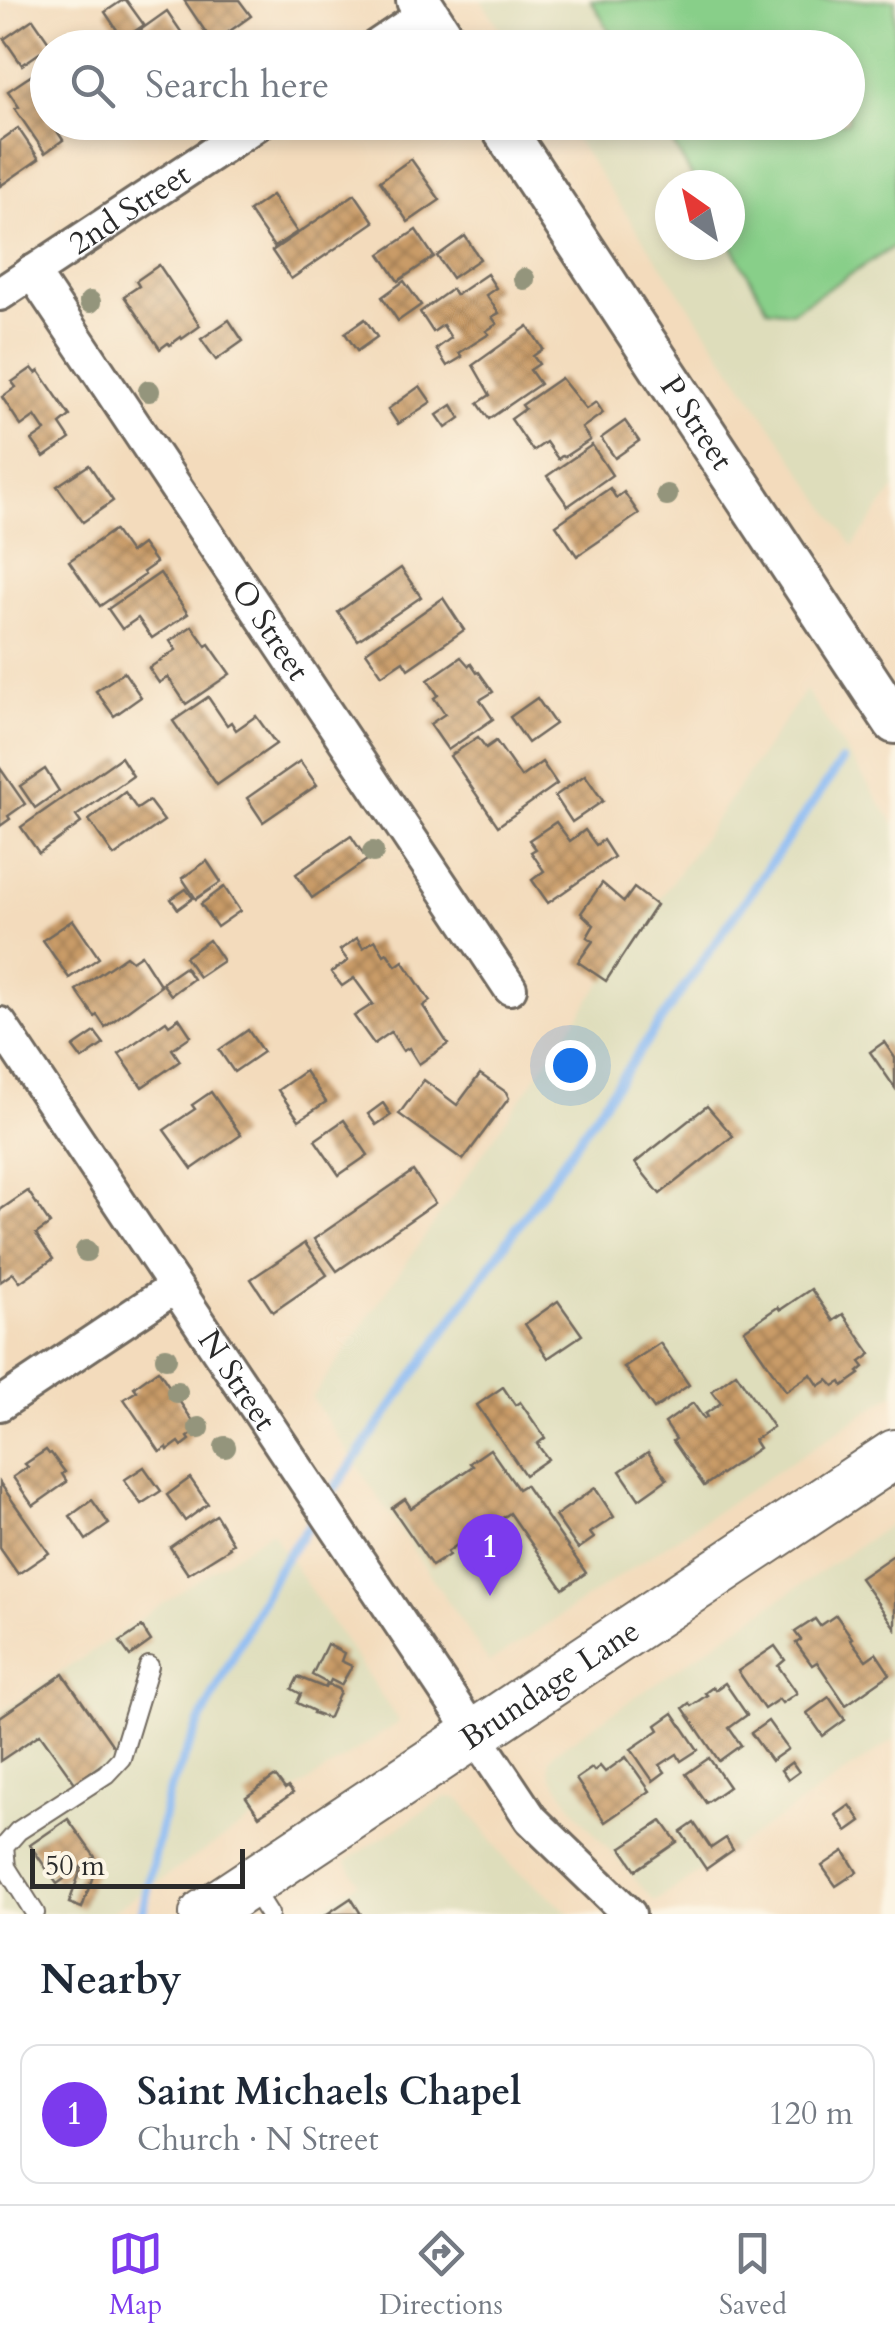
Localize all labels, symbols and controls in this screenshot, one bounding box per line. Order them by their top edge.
search box [30,30,865,140]
icon: search [65,58,120,113]
text: Search here [145,59,329,111]
street label: 2nd Street [60,153,199,266]
north arrow [655,170,745,260]
street label: P Street [649,367,744,479]
street label: O Street [220,571,320,689]
your location [545,1040,596,1091]
street label: N Street [187,1321,287,1440]
pin: 1 [458,1514,522,1596]
street label: Brundage Lane [452,1609,648,1761]
scale bar [30,1844,245,1888]
text: 50 m [45,1847,105,1885]
text: Nearby [40,1951,182,2008]
text: Saint Michaels Chapel [137,2066,521,2118]
text: 1 [66,2092,83,2136]
text: 120 m [768,2092,853,2136]
text: Church · N Street [137,2118,379,2162]
tab: Map [108,2226,163,2324]
tab: Directions [379,2226,503,2324]
tab: Saved [719,2226,787,2324]

